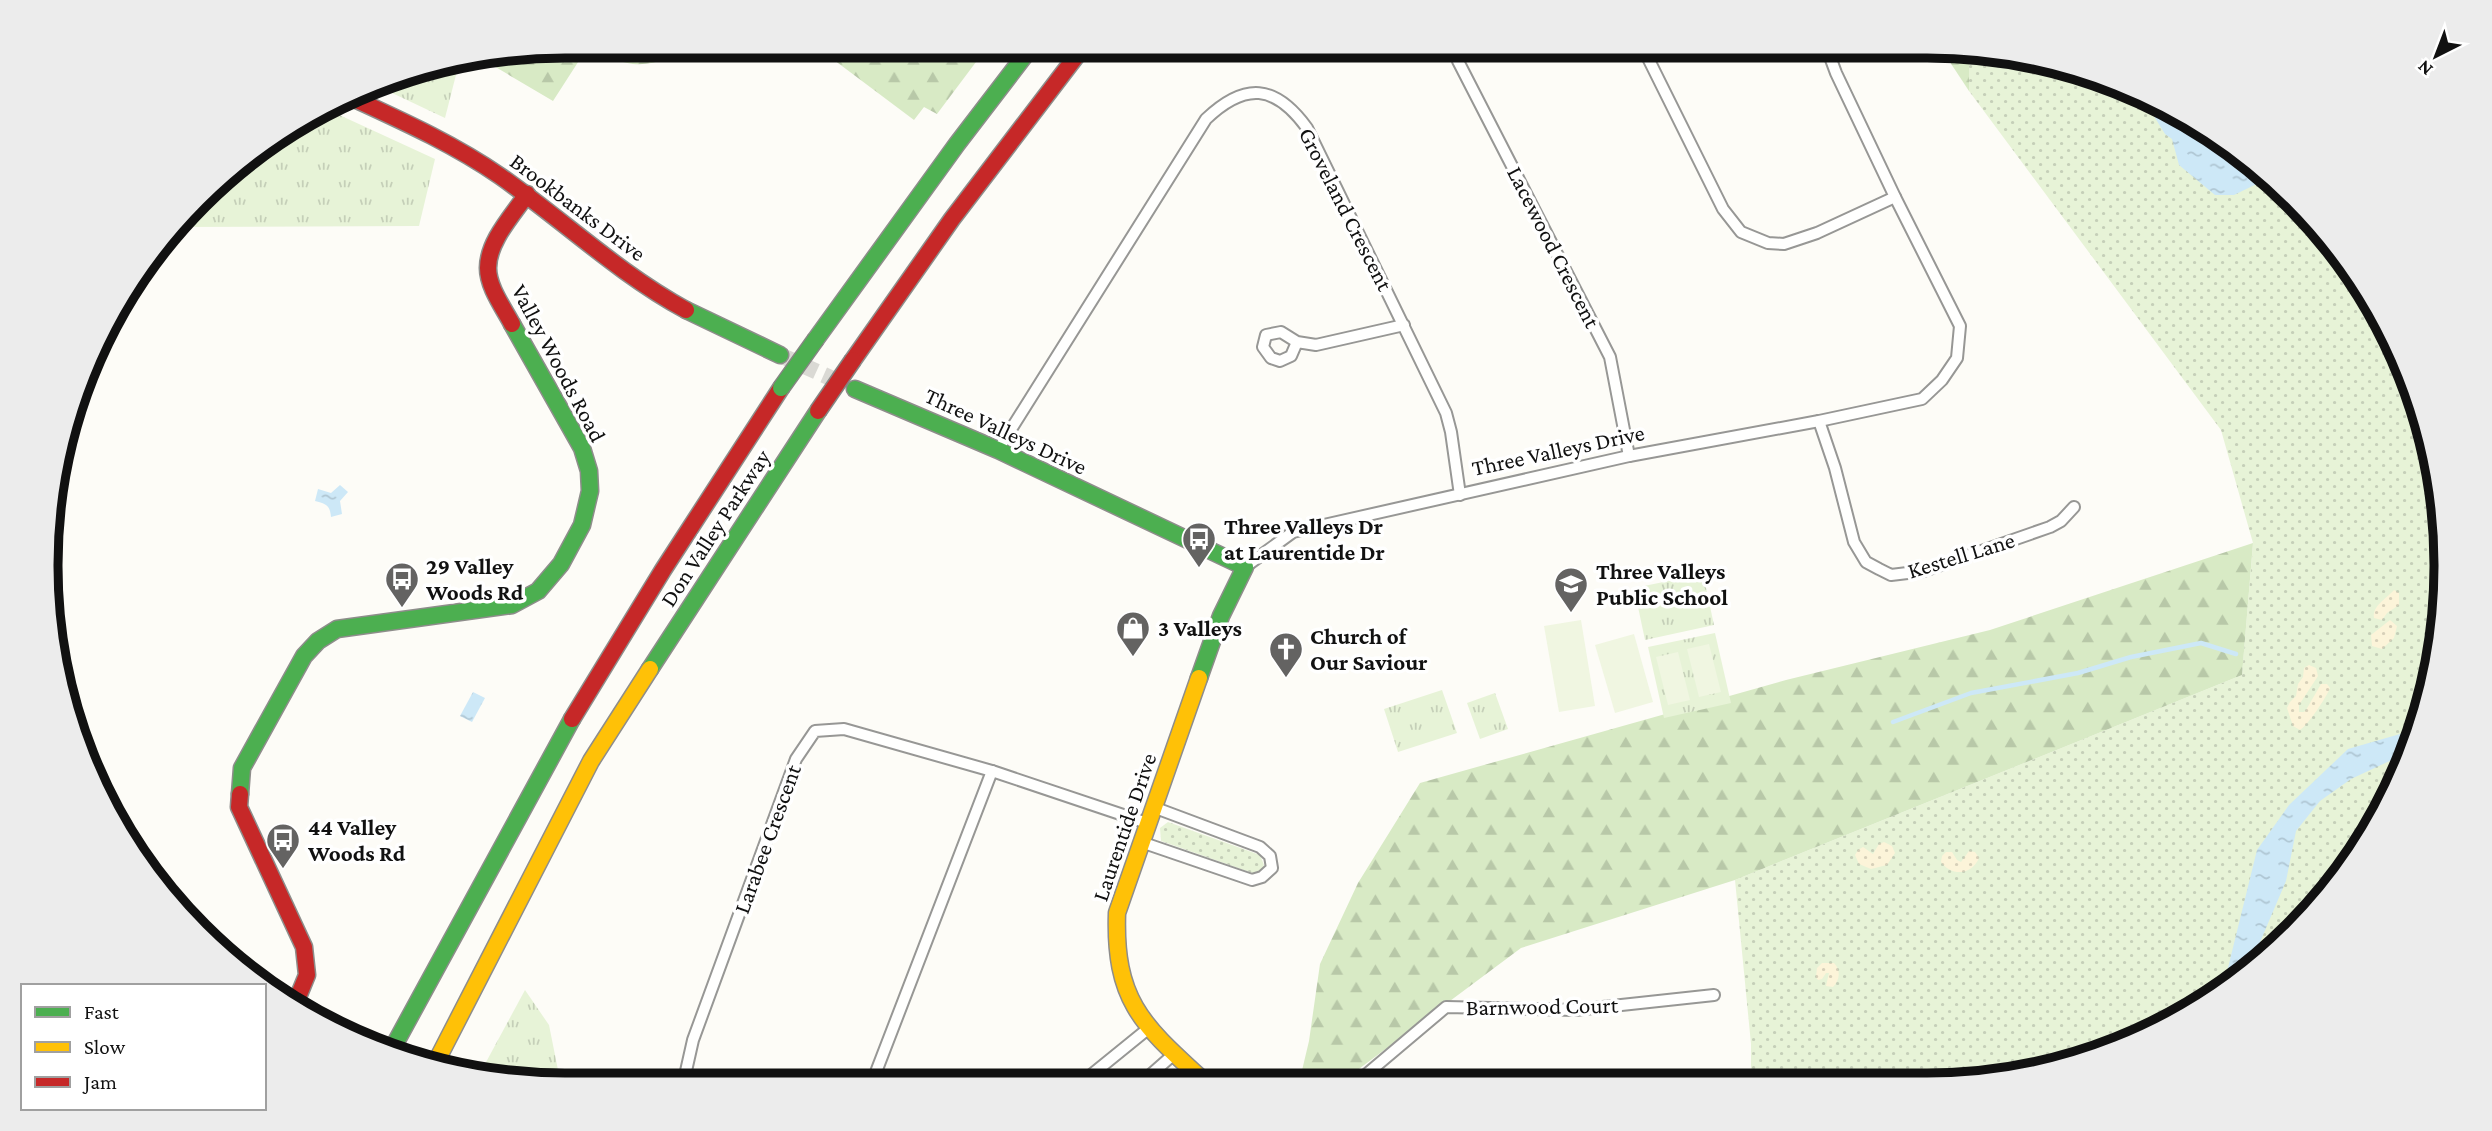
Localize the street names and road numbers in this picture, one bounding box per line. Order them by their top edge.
street label: Groveland Crescent [1294,123,1398,295]
street label: Brookbanks Drive [505,148,651,266]
street label: Lacewood Crescent [1502,162,1606,332]
street label: Valley Woods Road [506,280,612,446]
street label: Three Valleys Drive [921,382,1091,480]
street label: Three Valleys Drive [1469,419,1647,481]
street label: Don Valley Parkway [655,444,776,611]
street label: Kestell Lane [1904,526,2018,584]
street label: Laurentide Drive [1087,750,1161,904]
street label: Larabee Crescent [728,761,806,917]
street label: Barnwood Court [1466,992,1619,1020]

